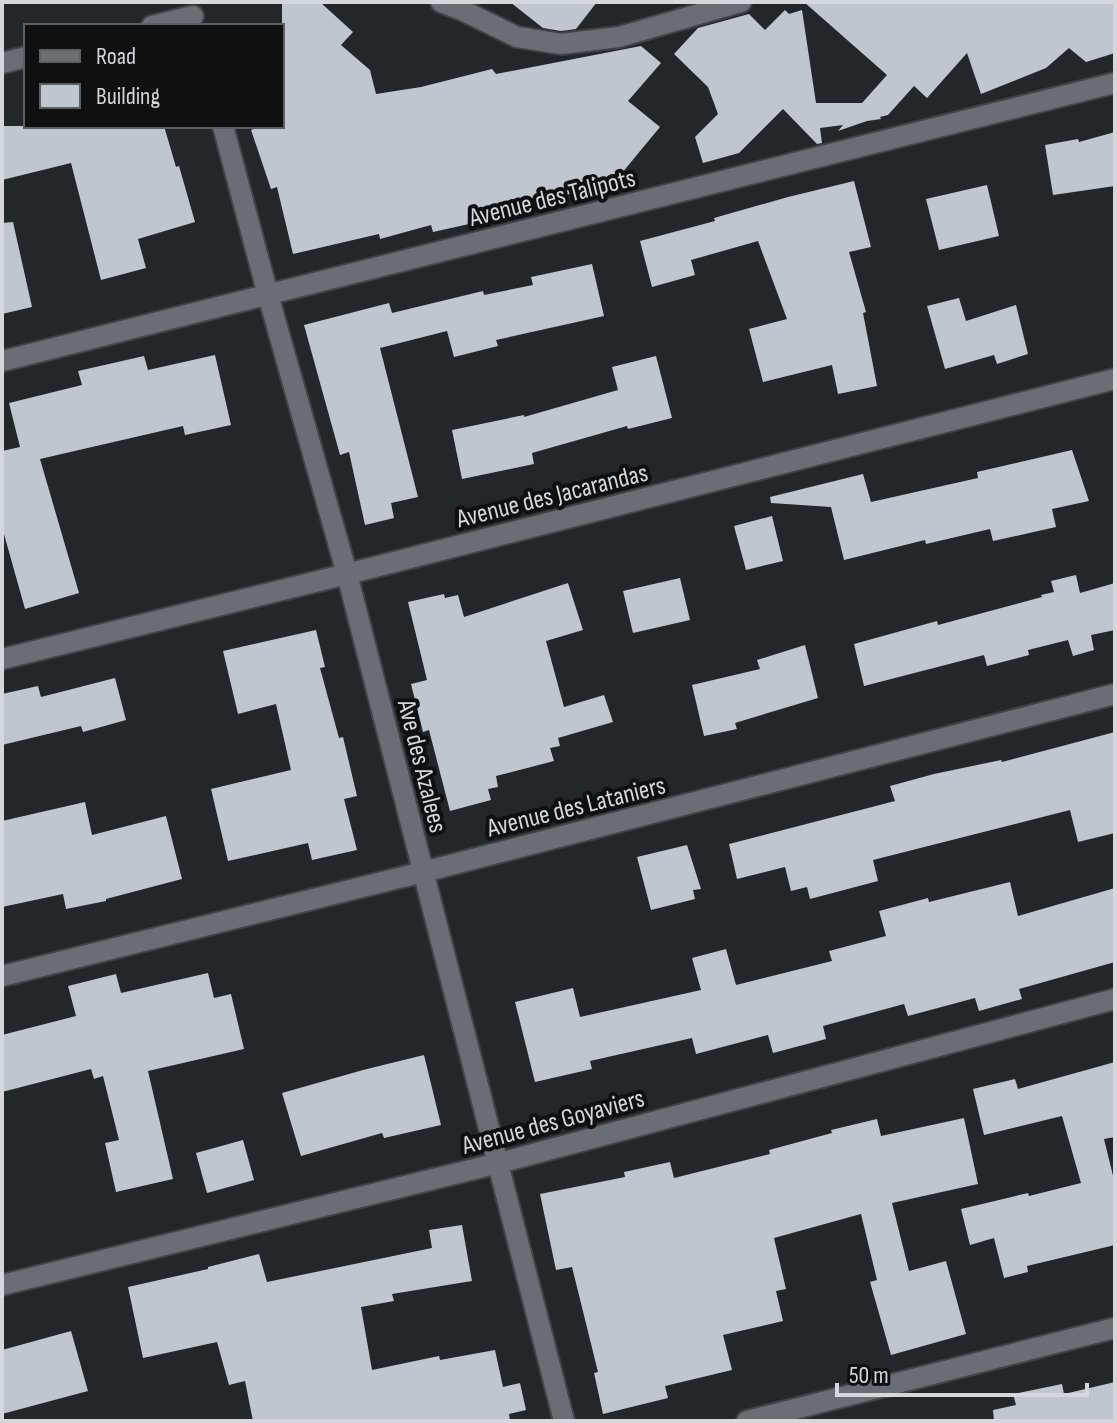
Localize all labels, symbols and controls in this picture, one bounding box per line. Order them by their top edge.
legend [24,24,284,128]
text: Road [96,42,136,71]
text: Building [96,82,160,111]
street label: Avenue des Talipots [465,163,639,234]
street label: Avenue des Jacarandas [452,458,651,535]
street label: Ave des Azalees [390,696,453,836]
street label: Avenue des Lataniers [483,770,669,845]
street label: Avenue des Goyaviers [458,1083,648,1162]
scale bar [837,1347,1087,1397]
text: 50 m [849,1361,889,1390]

